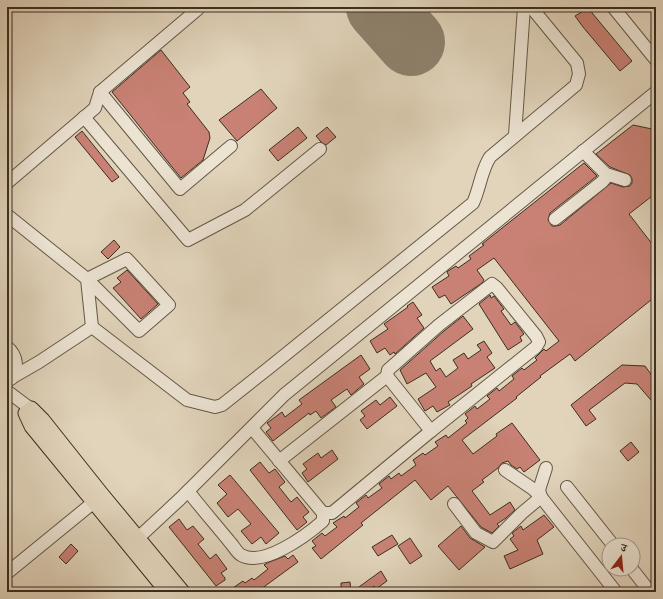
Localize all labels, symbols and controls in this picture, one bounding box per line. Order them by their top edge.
north arrow [601,537,641,577]
text: उ [618,540,630,555]

